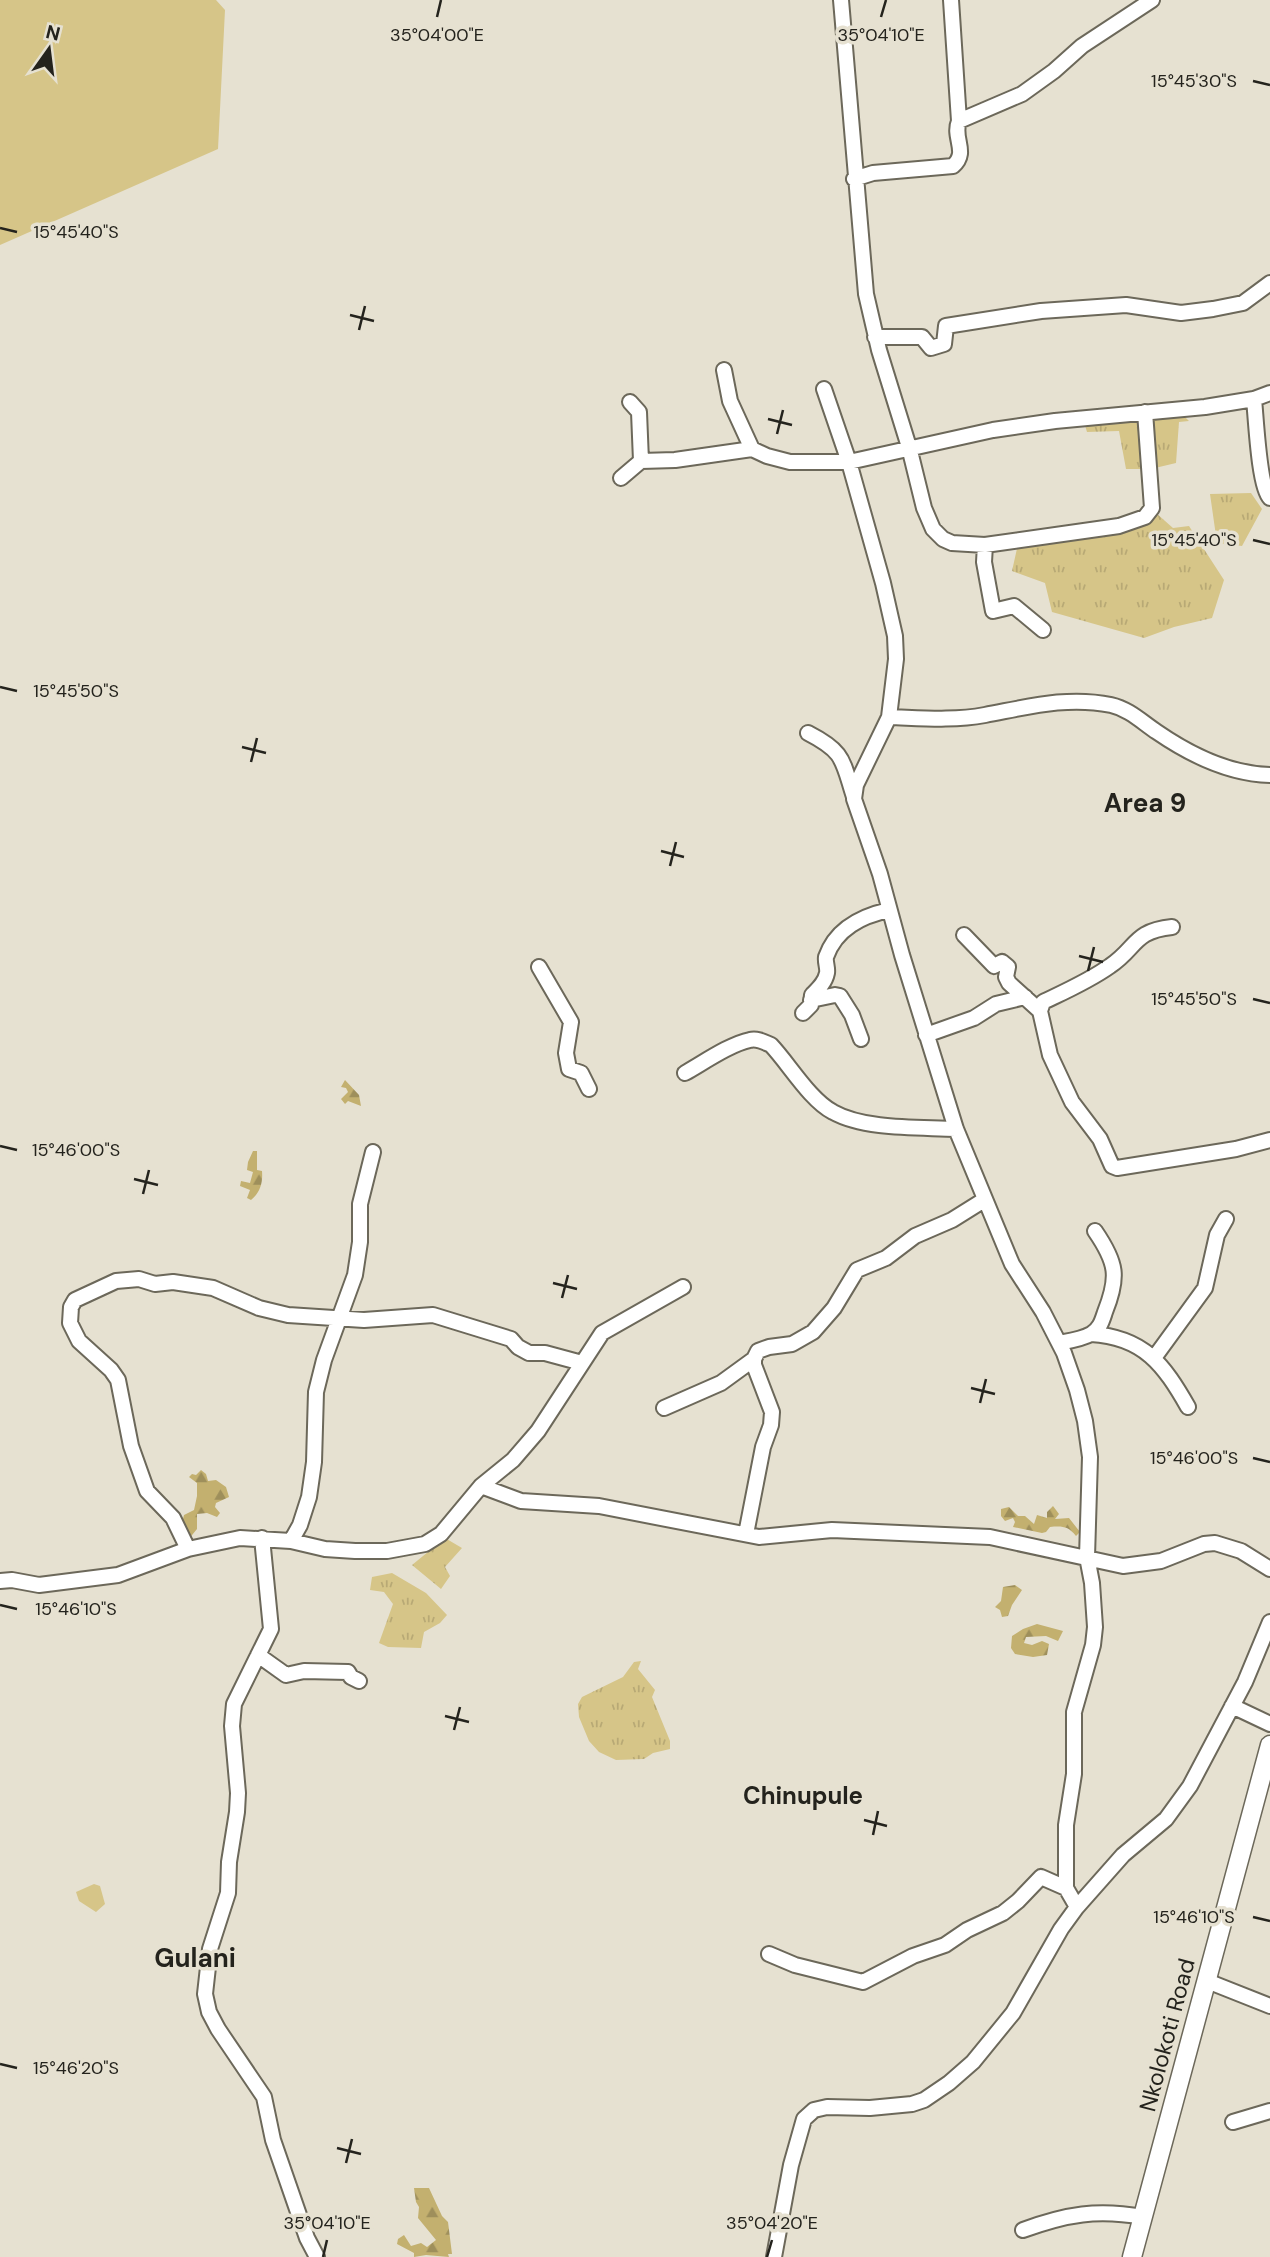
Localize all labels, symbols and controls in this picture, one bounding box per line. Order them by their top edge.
north arrow [14,14,84,84]
text: N [43,19,63,47]
text: 35°04'00"E [390,23,484,47]
text: 35°04'10"E [837,23,925,47]
text: 15°45'30"S [1151,69,1237,93]
text: 15°45'40"S [33,220,119,244]
text: 15°45'40"S [1151,528,1237,552]
text: 15°45'50"S [33,679,119,703]
district label: Area 9 [1104,786,1186,820]
text: 15°45'50"S [1151,987,1237,1011]
text: 15°46'00"S [32,1138,120,1162]
text: 15°46'00"S [1150,1446,1238,1470]
text: 15°46'10"S [35,1597,117,1621]
district label: Chinupule [743,1780,863,1811]
text: 15°46'10"S [1153,1905,1235,1929]
district label: Gulani [154,1941,236,1975]
street label: Nkolokoti Road [1132,1955,1202,2115]
text: 15°46'20"S [33,2056,119,2080]
text: 35°04'10"E [283,2211,371,2235]
text: 35°04'20"E [726,2211,818,2235]

